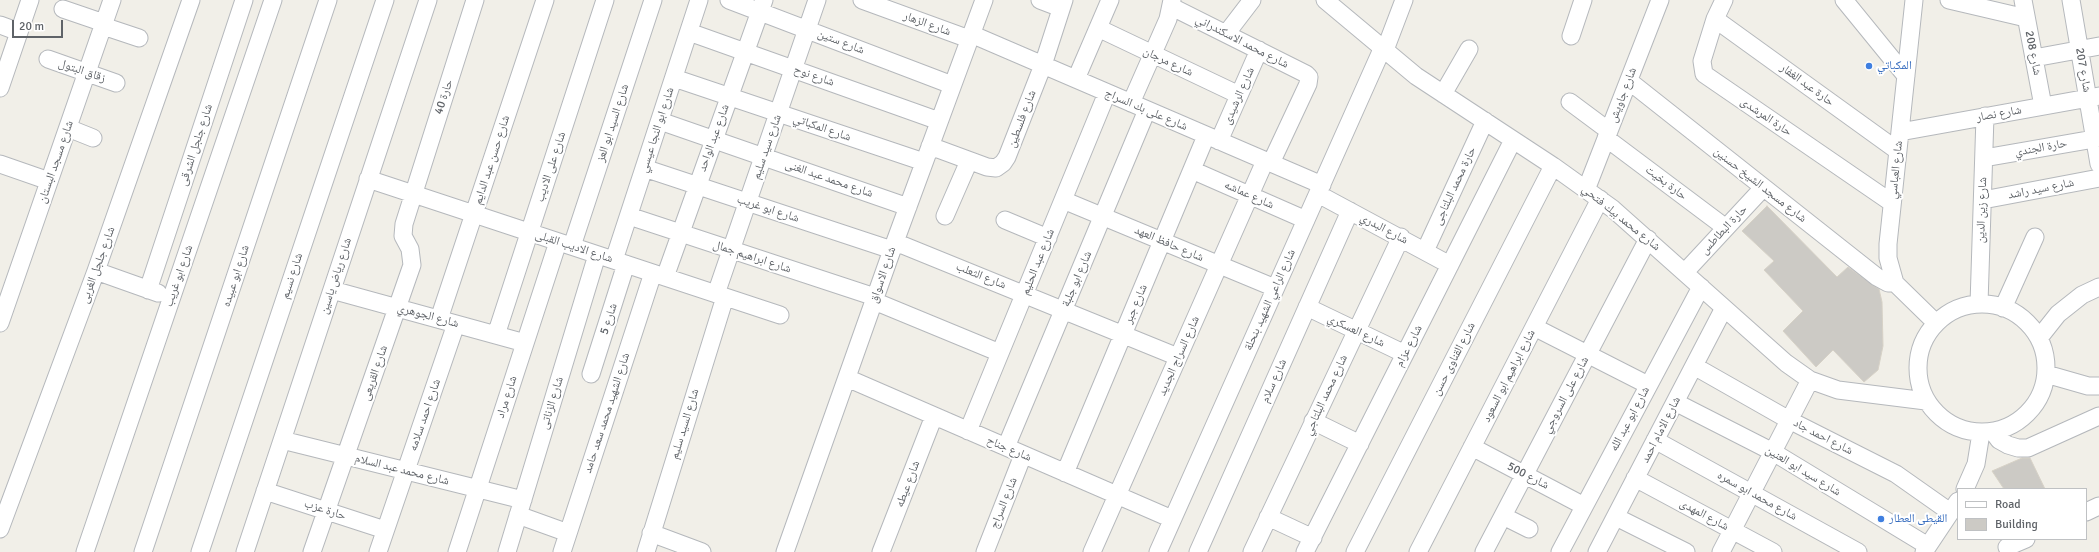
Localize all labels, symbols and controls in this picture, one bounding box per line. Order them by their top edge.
street label: شارع الزهار [901,9,953,39]
scale bar [14,12,65,38]
street label: شارع محمد الاسكندراني [1193,12,1291,72]
text: 20 m [19,19,44,34]
street label: شارع ستين [816,26,866,58]
street label: شارع 208 [2022,30,2044,76]
street label: شارع مرجان [1141,44,1195,80]
street label: شارع 207 [2072,47,2094,93]
street label: زقاق البتول [56,56,108,86]
place label: المكباتي [1877,59,1912,73]
street label: حارة عبد الغفار [1777,61,1837,109]
marker: المكباتي [1864,61,1874,71]
street label: شارع نوح [792,62,836,90]
street label: شارع الرشيدى [1220,65,1258,127]
street label: شارع جاويش [1606,65,1640,125]
street label: حارة 40 [432,78,456,116]
street label: شارع السيد ابو العز [594,82,632,164]
street label: شارع ابو النجا عيسي [636,85,678,175]
street label: شارع على بك السراج [1102,86,1190,134]
street label: شارع فلسطين [1004,88,1040,150]
street label: حارة المرشدى [1738,95,1794,139]
street label: شارع جلجل الشرقى [176,102,216,188]
street label: شارع عبد الواحد [695,102,733,174]
street label: شارع نصار [1975,103,2023,125]
street label: شارع المكباتي [791,111,853,145]
street label: شارع سيد سليم [749,113,785,181]
street label: شارع حسن عبد الدايم [471,114,513,206]
street label: شارع مسجد البستان [35,119,77,205]
street label: شارع على الاديب [533,130,569,204]
street label: حارة الجندي [2014,136,2068,160]
street label: شارع العباسي [1886,140,1906,200]
street label: شارع مسجد الشيخ حسنين [1711,144,1809,226]
street label: حارة محمد البلتاجى [1431,145,1479,227]
street label: شارع محمد عبد الغنى [783,157,875,201]
street label: حارة بخيت [1642,163,1690,203]
street label: شارع سيد راشد [2007,176,2075,202]
street label: شارع زين الدين [1974,177,1990,243]
street label: شارع عماشه [1222,178,1276,212]
street label: شارع محمد بيك فتحي [1579,182,1663,254]
street label: شارع ابو غريب [735,192,801,226]
street label: حارة البطاطس [1697,202,1751,258]
street label: شارع البدري [1358,210,1410,248]
street label: شارع حافظ العهد [1132,223,1206,265]
street label: شارع جلجل الغربى [77,225,119,305]
street label: شارع عبد الحليم [1018,227,1058,297]
street label: شارع الاديب القبلى [533,228,615,266]
street label: شارع رياض ياسين [317,236,355,316]
street label: شارع ابراهيم جمال [711,238,793,276]
street label: شارع ابو غريب [162,243,196,309]
street label: شارع ابو عبيده [219,243,253,309]
street label: شارع الاسواق [867,245,899,305]
street label: شارع الراعي الشهيد بنحلة [1241,247,1299,353]
street label: شارع ابو جلبة [1059,249,1095,309]
street label: شارع نسيم [278,251,306,301]
street label: شارع الثعلب [954,259,1008,293]
street label: شارع جبر [1121,282,1151,326]
street label: شارع الجوهري [396,301,460,331]
street label: شارع 5 [597,302,621,336]
street label: شارع العسكري [1325,311,1387,351]
street label: شارع السراج الجديد [1155,314,1203,398]
street label: شارع القناوى حسن [1429,320,1479,398]
street label: شارع عزام [1392,323,1426,369]
street label: شارع ابراهيم ابو السعود [1479,327,1539,425]
street label: شارع القريعى [359,343,391,403]
street label: شارع الشهيد محمد سعد حامد [581,351,633,475]
street label: شارع محمد البلتاجي [1301,352,1351,438]
street label: شارع على السروجي [1540,354,1592,436]
street label: شارع سلام [1258,357,1290,405]
street label: شارع مراد [493,374,521,420]
street label: شارع الزناتى [537,375,567,431]
street label: شارع احمد سلامه [406,377,444,453]
street label: شارع ابو عبد الله [1607,384,1653,454]
street label: شارع السيد سليم [667,387,703,461]
street label: شارع الامام احمد [1638,394,1684,466]
street label: شارع احمد جاد [1791,416,1855,458]
street label: شارع جناح [984,433,1034,465]
street label: شارع سيد ابو العنين [1763,443,1843,499]
street label: شارع محمد عبد السلام [353,451,451,489]
street label: شارع عيطه [893,459,923,509]
street label: شارع 500 [1505,459,1551,493]
street label: شارع محمد ابو سمره [1714,468,1800,524]
street label: شارع السراج [987,475,1021,531]
legend [1957,488,2087,540]
street label: شارع المهدى [1677,496,1731,534]
street label: حارة عزب [302,497,348,523]
text: Road [1995,497,2021,512]
place label: القيطى العطار [1889,512,1947,526]
marker: القيطى العطار [1876,514,1886,524]
text: Building [1995,517,2038,532]

